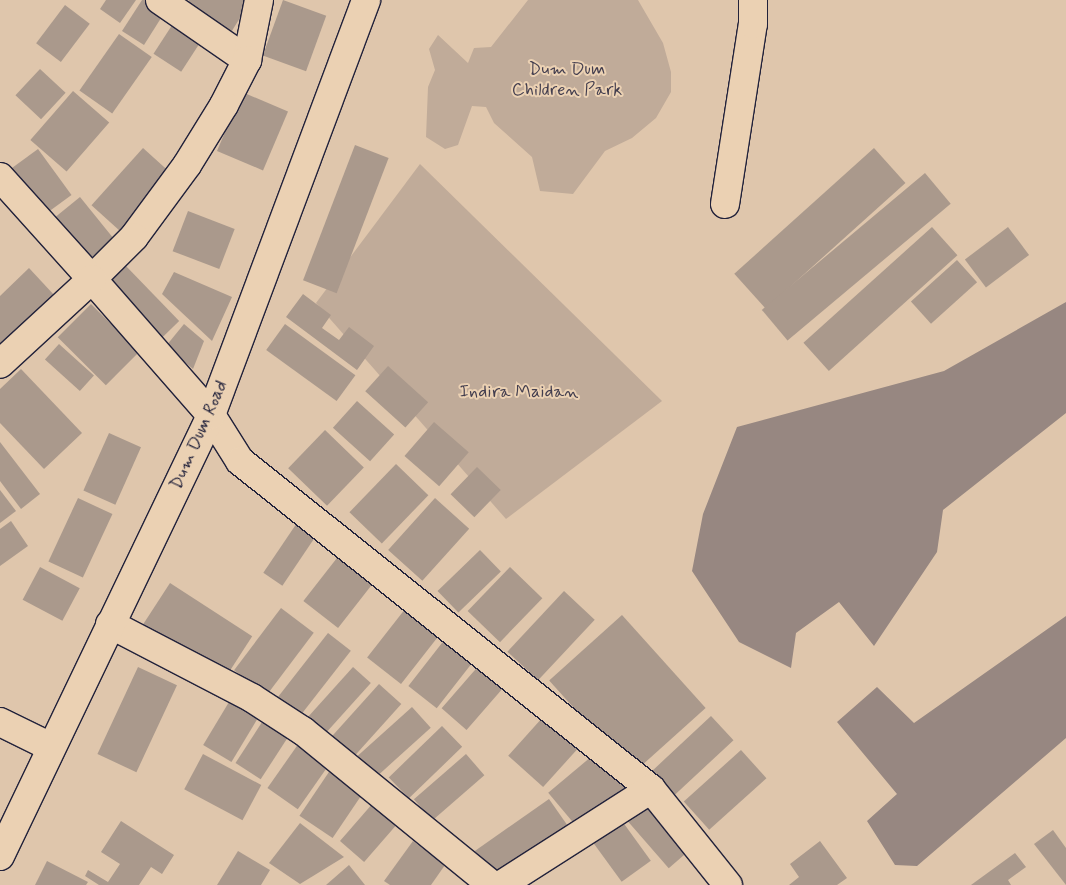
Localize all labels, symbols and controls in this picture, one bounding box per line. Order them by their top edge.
park label: Dum Dum Children Park [513,59,621,102]
street label: Dum Dum Road [164,375,234,495]
park label: Indira Maidan [460,381,578,403]

